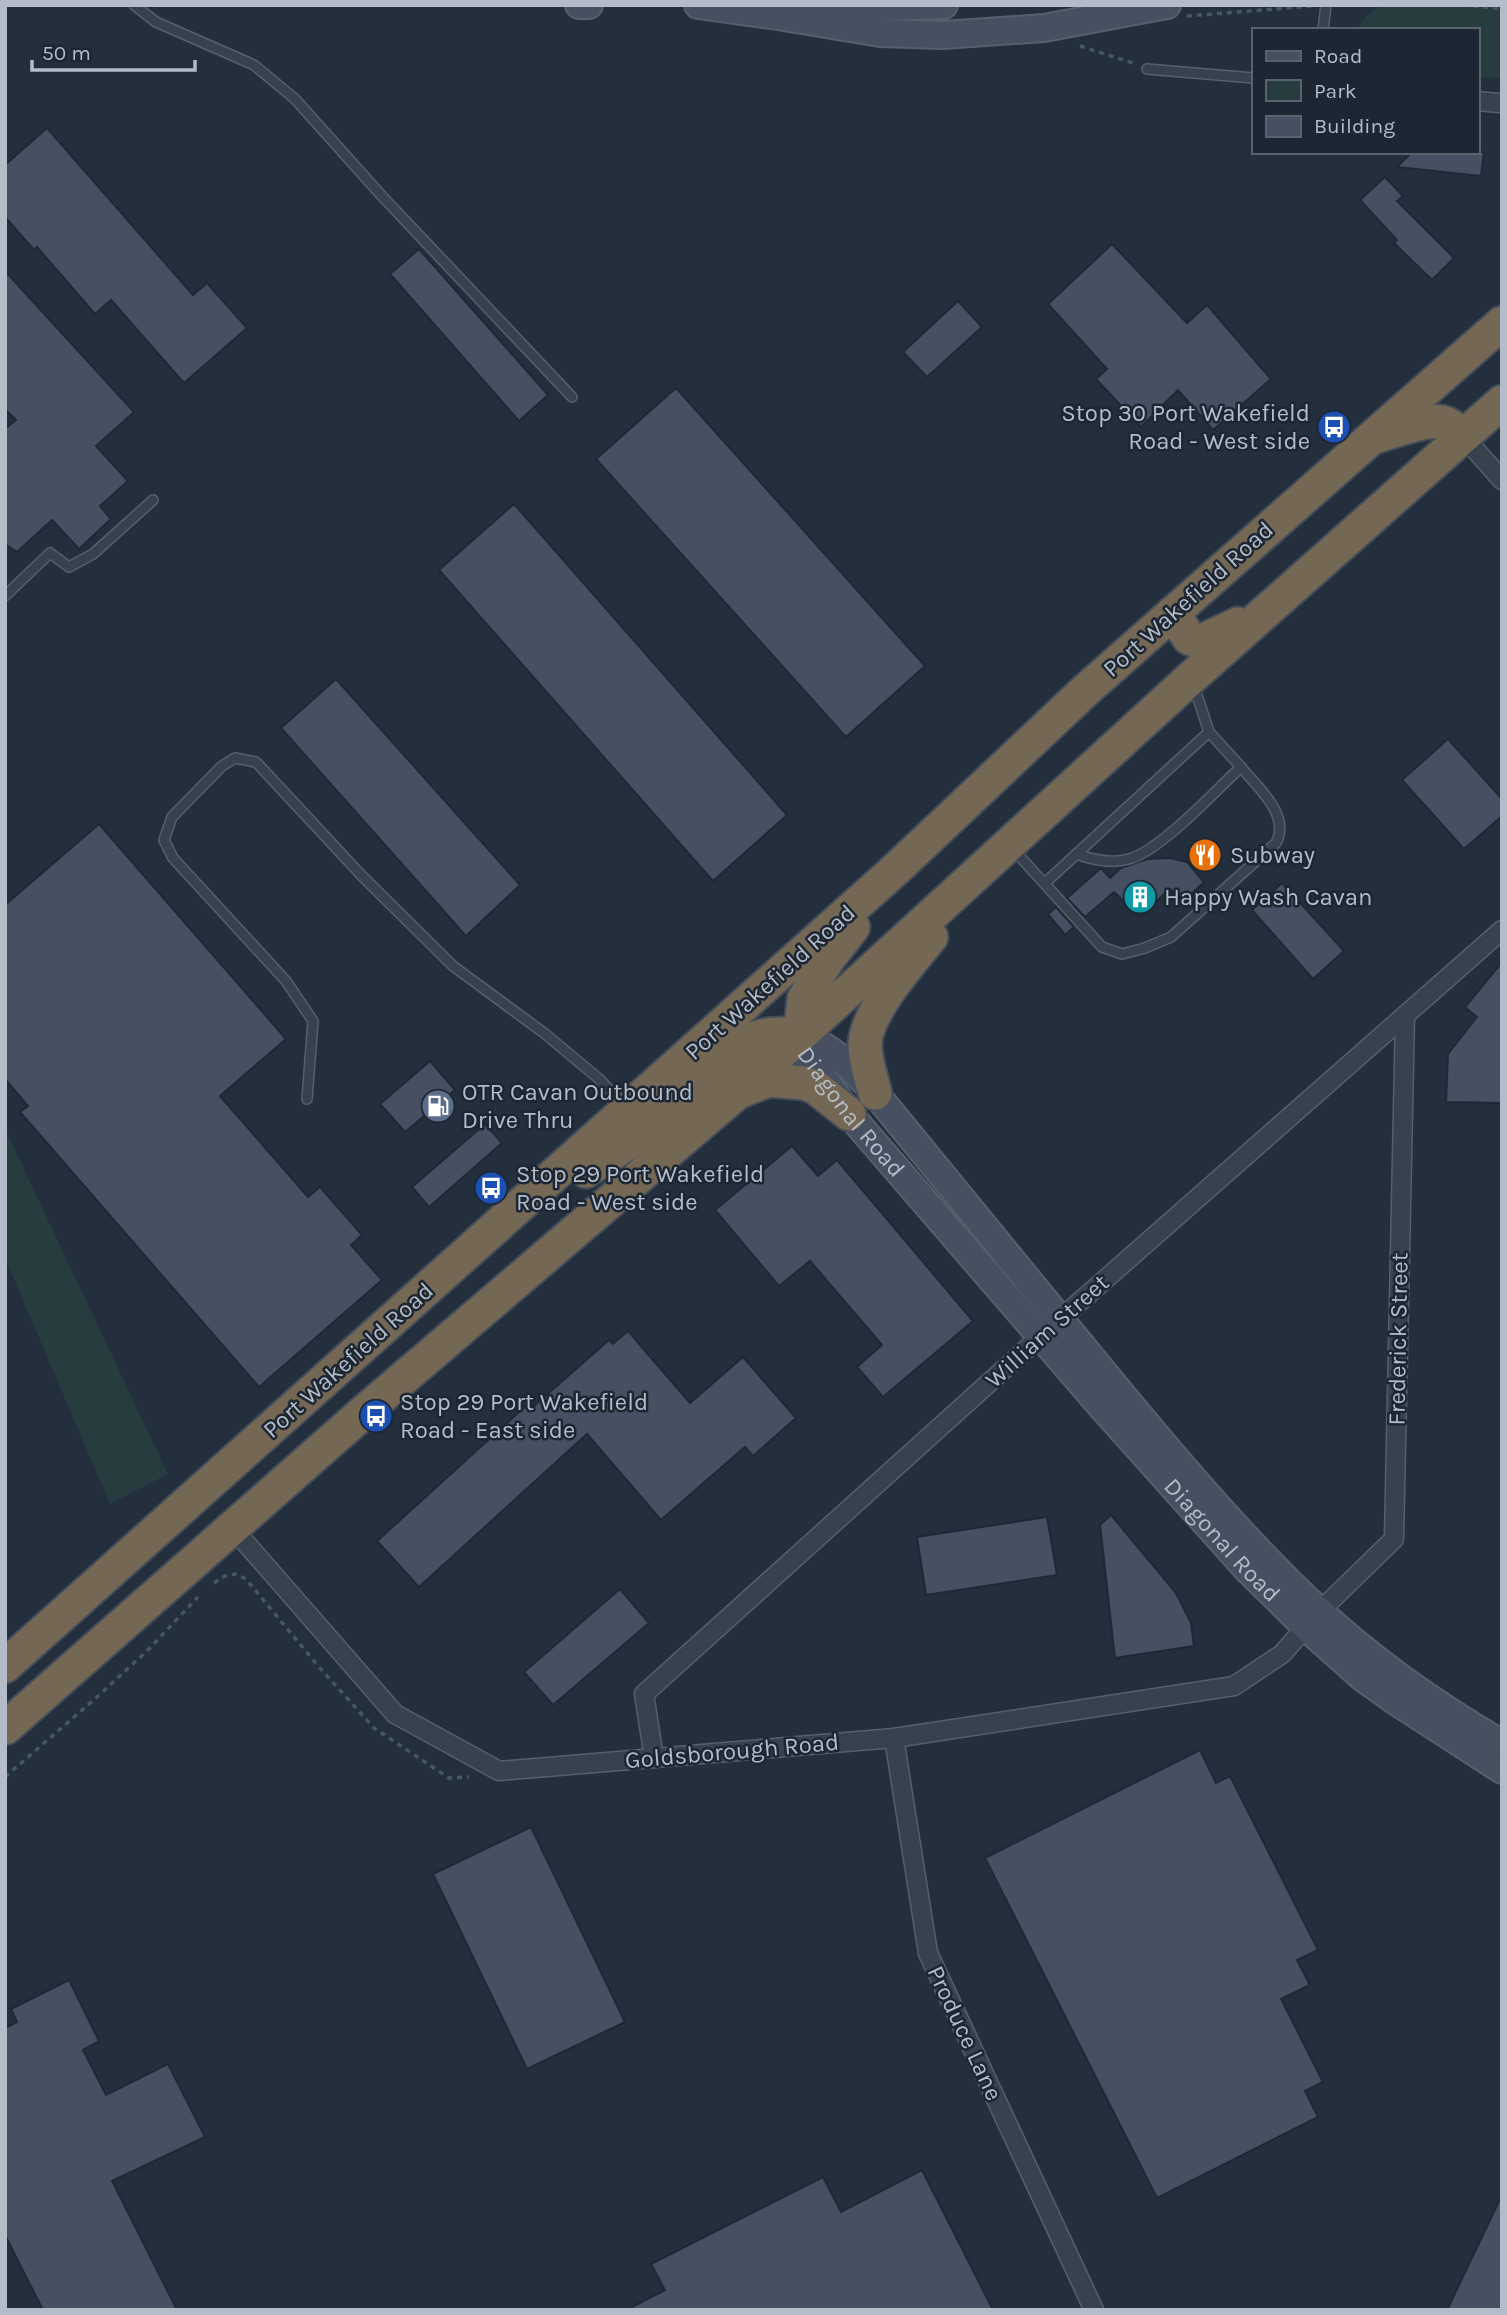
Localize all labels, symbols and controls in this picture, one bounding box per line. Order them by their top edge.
scale bar [32,28,194,72]
legend [1252,28,1479,154]
text: 50 m [42,41,91,65]
text: Road [1314,44,1362,68]
text: Park [1314,79,1357,103]
text: Building [1314,114,1395,138]
place label: Stop 30 Port Wakefield Road - West side [1061,399,1310,455]
bus stop icon: Stop 30 Port Wakefield Road - West side [1315,408,1353,446]
street label: Port Wakefield Road [1097,515,1279,683]
restaurant icon: Subway [1186,836,1224,874]
place label: Subway [1230,841,1315,869]
building icon: Happy Wash Cavan [1121,878,1159,916]
place label: Happy Wash Cavan [1164,883,1373,911]
street label: Port Wakefield Road [679,898,861,1066]
street label: Diagonal Road [791,1041,911,1183]
place label: OTR Cavan Outbound Drive Thru [462,1078,693,1134]
fuel station icon: OTR Cavan Outbound Drive Thru [419,1087,457,1125]
place label: Stop 29 Port Wakefield Road - West side [516,1160,764,1216]
bus stop icon: Stop 29 Port Wakefield Road - West side [472,1169,510,1207]
street label: Frederick Street [1382,1252,1414,1426]
street label: William Street [979,1268,1115,1394]
street label: Port Wakefield Road [257,1276,439,1444]
place label: Stop 29 Port Wakefield Road - East side [400,1388,648,1444]
bus stop icon: Stop 29 Port Wakefield Road - East side [357,1397,395,1435]
street label: Diagonal Road [1158,1472,1286,1608]
street label: Goldsborough Road [624,1728,840,1774]
street label: Produce Lane [922,1961,1008,2105]

